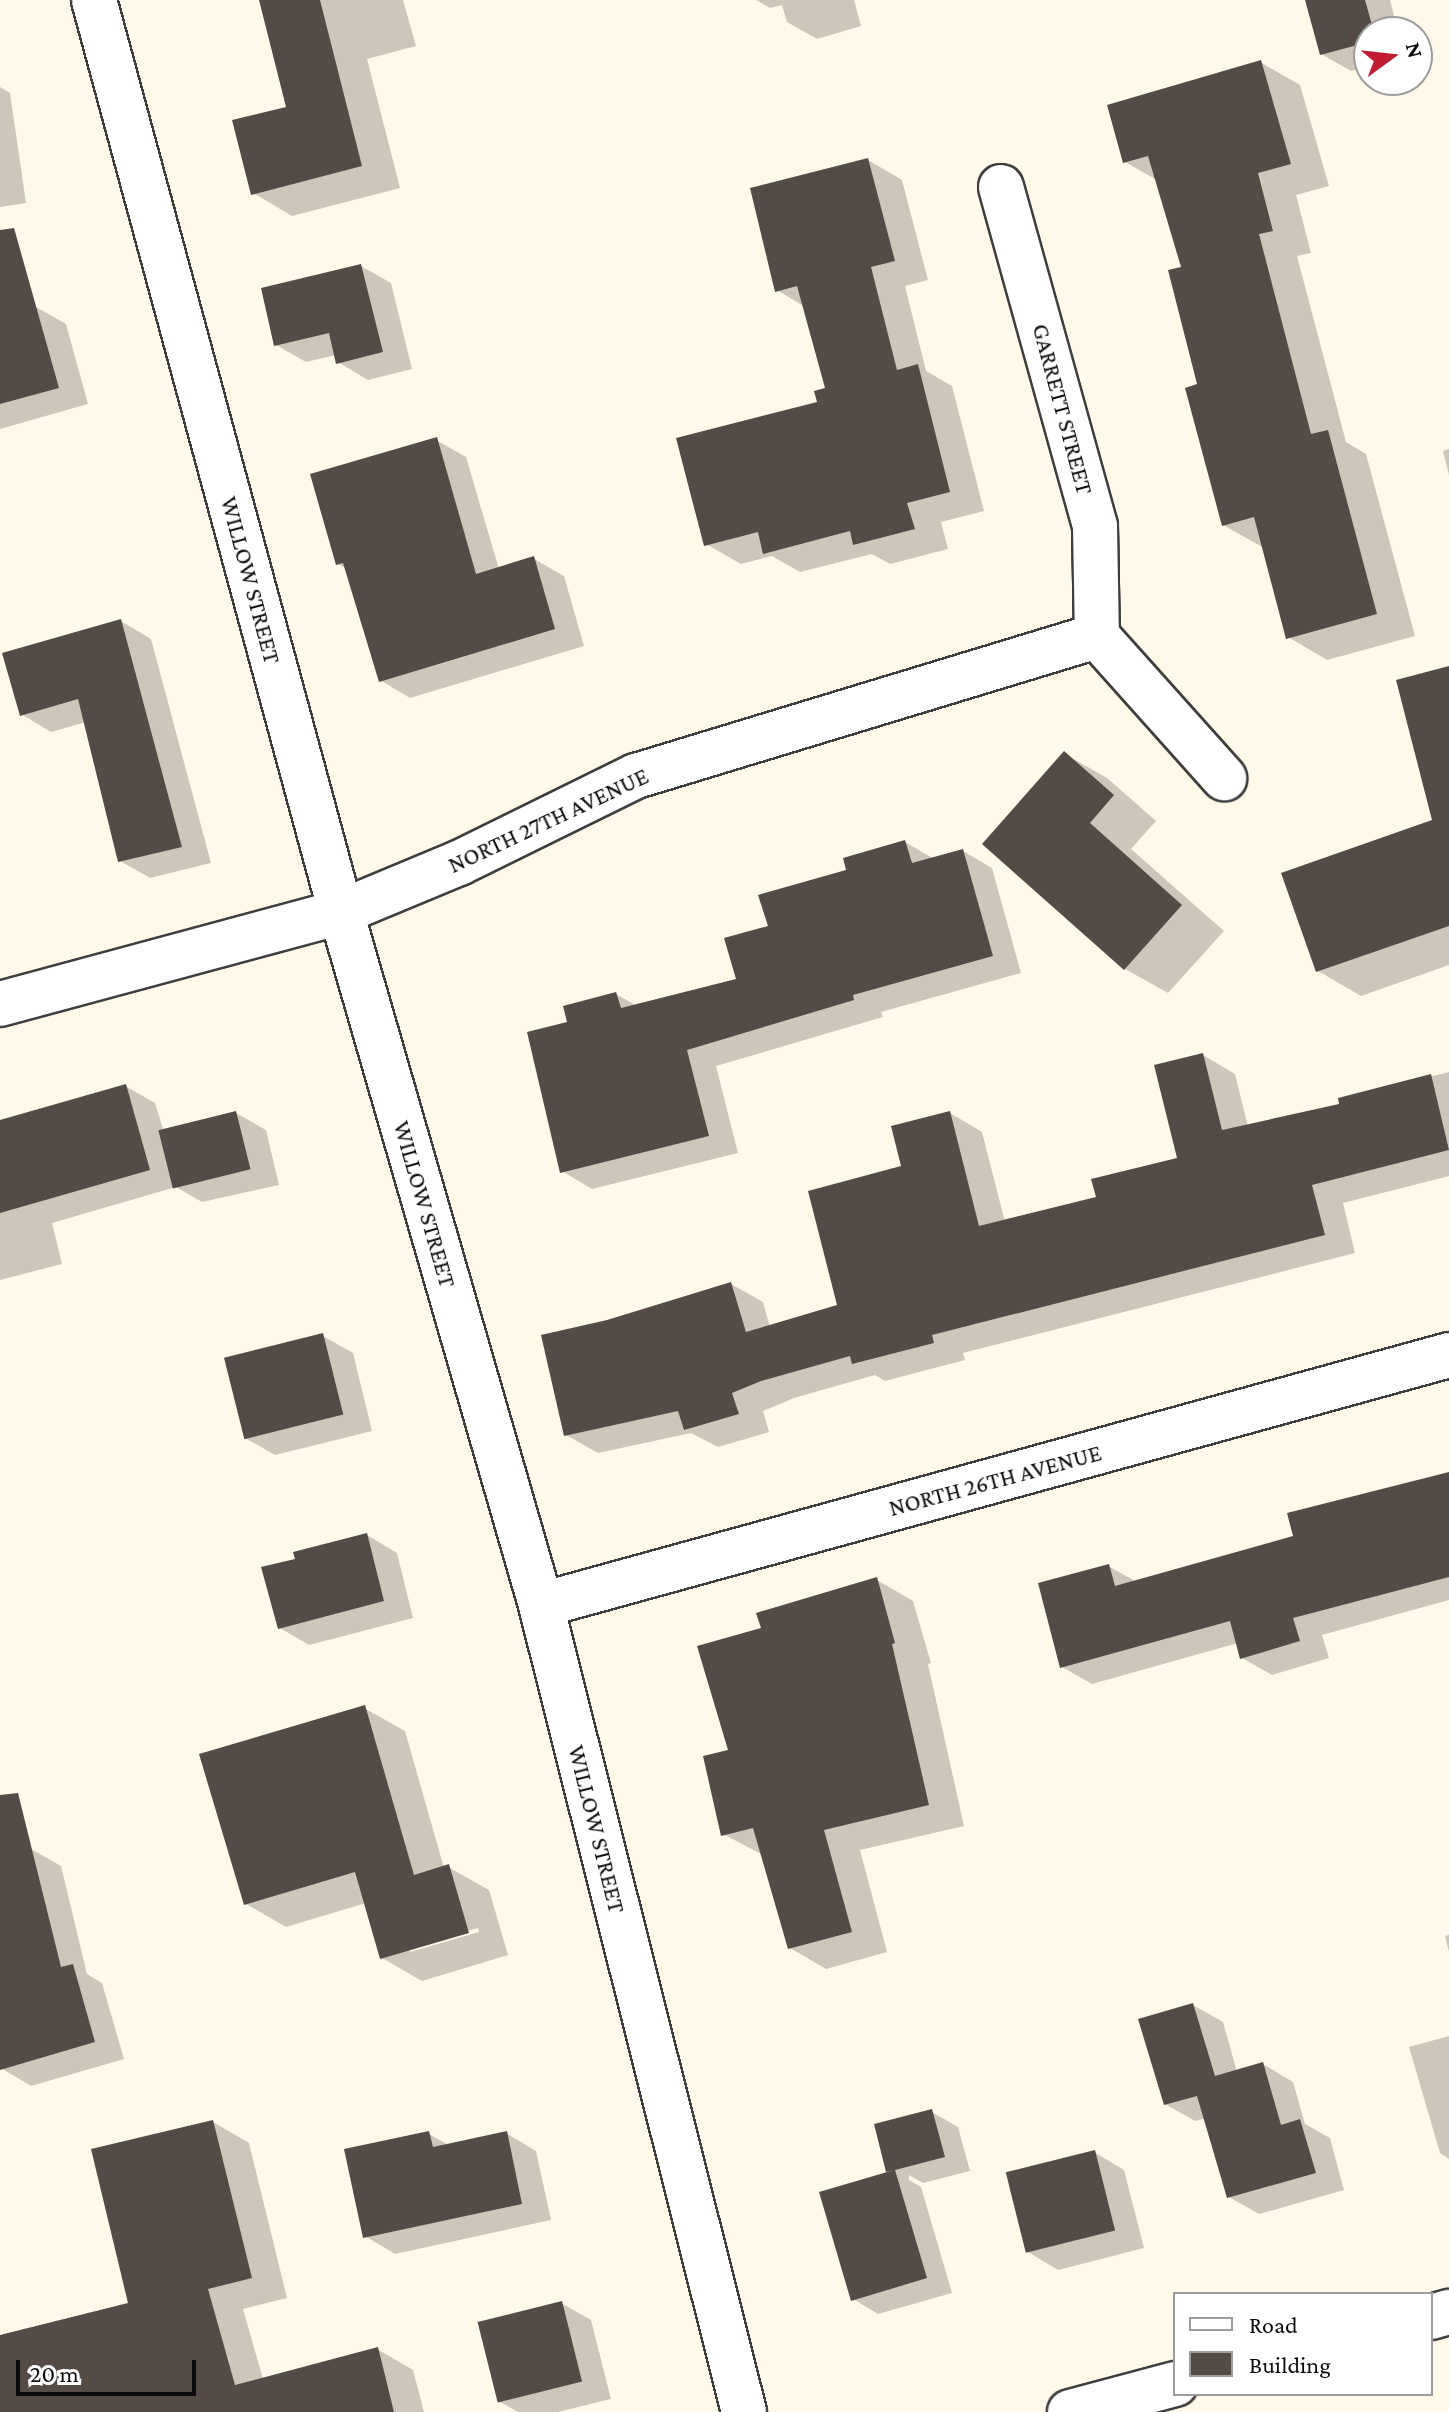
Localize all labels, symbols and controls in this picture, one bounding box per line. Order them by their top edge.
north arrow [1353,16,1433,96]
text: N [1401,40,1429,61]
street label: GARRETT STREET [1026,320,1100,498]
street label: WILLOW STREET [215,493,287,667]
street label: NORTH 27TH AVENUE [443,761,653,879]
street label: WILLOW STREET [387,1117,463,1291]
street label: NORTH 26TH AVENUE [886,1438,1104,1522]
street label: WILLOW STREET [562,1742,632,1916]
legend [1173,2292,1433,2396]
text: Road [1249,2311,1298,2338]
scale bar [20,2344,200,2394]
text: Building [1249,2351,1331,2378]
text: 20 m [30,2360,79,2387]

